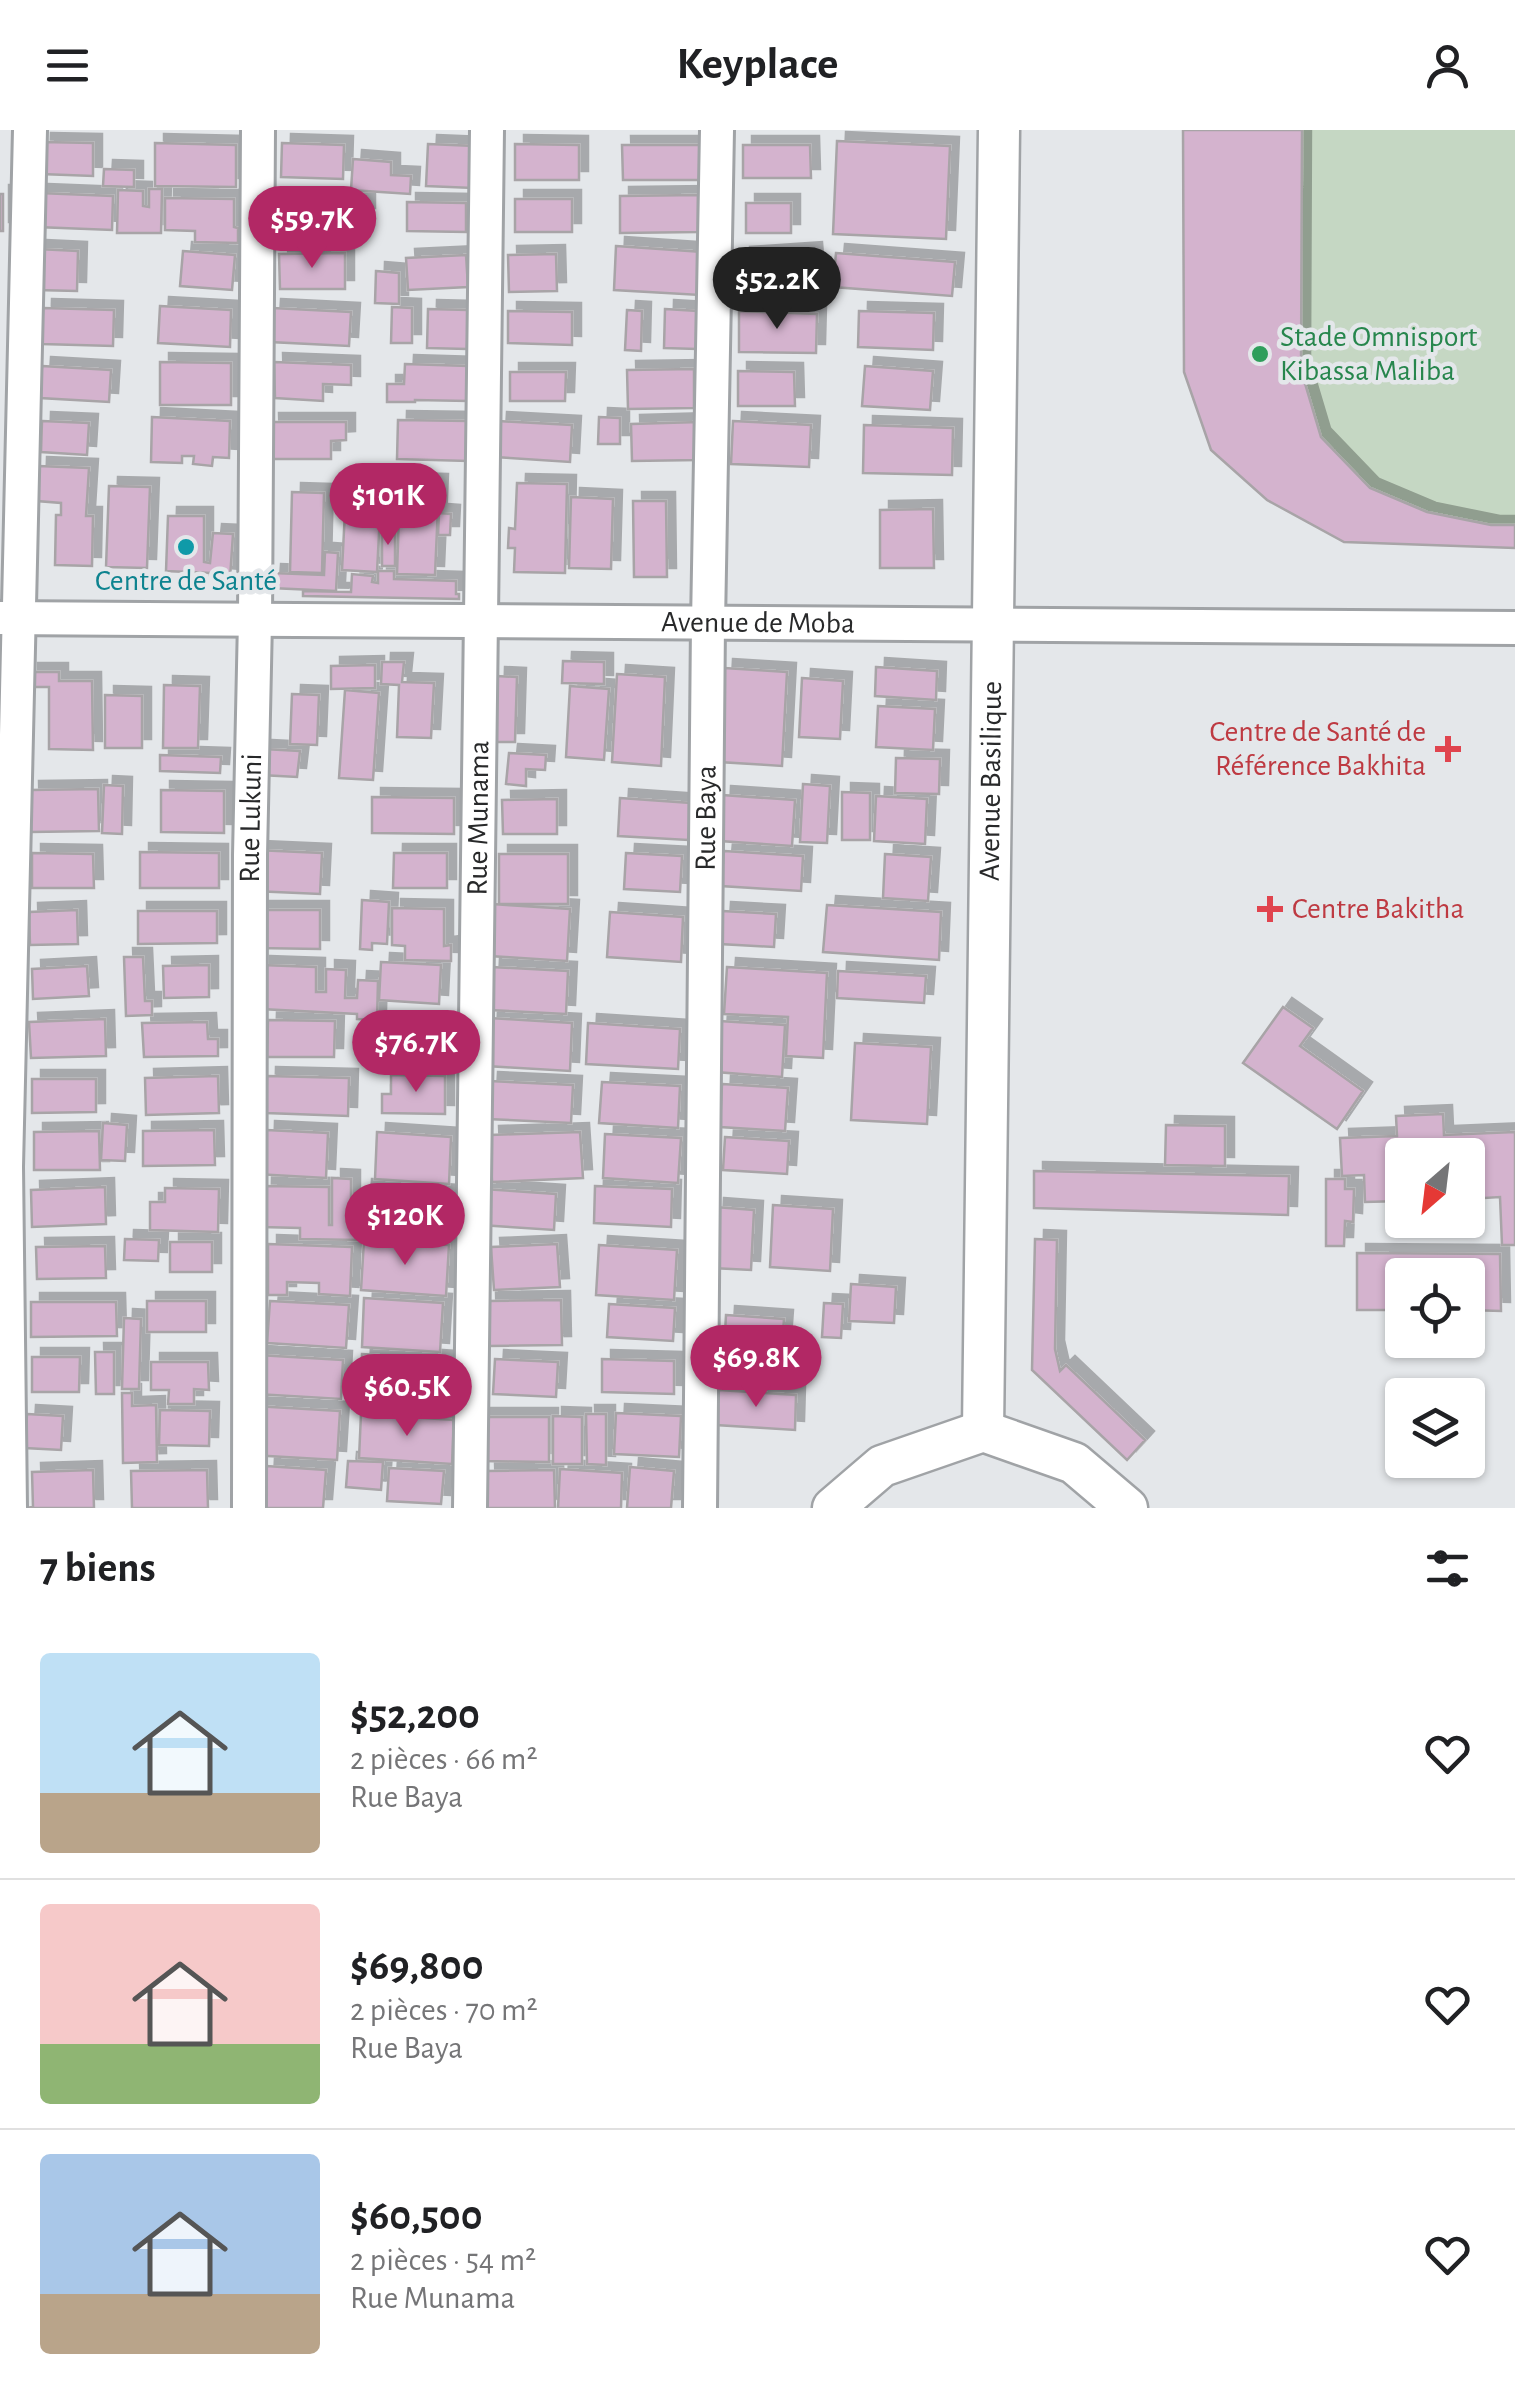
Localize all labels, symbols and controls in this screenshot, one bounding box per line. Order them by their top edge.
icon: menu [40,38,95,93]
icon: person [1420,38,1475,93]
text: Keyplace [676,42,839,87]
pin: $59.7K [231,186,393,271]
text: $59.7K [270,202,354,234]
pin: $52.2K [696,247,858,332]
text: $52.2K [735,263,819,295]
place label: Stade Omnisport Kibassa Maliba [1280,322,1478,386]
marker: Stade Omnisport Kibassa Maliba [1249,343,1271,365]
pin: $101K [318,463,458,548]
text: $101K [352,479,424,511]
marker: Centre de Santé [175,536,197,558]
place label: Centre de Santé [95,566,277,596]
street label: Avenue de Moba [661,607,855,639]
street label: Avenue Basilique [975,681,1007,881]
place label: Centre de Santé de Référence Bakhita [1209,717,1426,781]
marker: Centre de Santé de Référence Bakhita [1435,736,1461,762]
street label: Rue Munama [463,740,494,896]
street label: Rue Lukuni [235,753,267,883]
street label: Rue Baya [691,765,722,871]
place label: Centre Bakitha [1292,894,1464,924]
marker: Centre Bakitha [1257,896,1283,922]
pin: $76.7K [335,1010,497,1095]
text: $76.7K [374,1026,458,1058]
north arrow [1385,1138,1485,1238]
map controls [1385,1138,1485,1478]
pin: $120K [335,1183,475,1268]
text: $120K [367,1199,443,1231]
button: locate [1385,1258,1485,1358]
pin: $69.8K [675,1325,837,1410]
text: $69.8K [712,1341,800,1373]
pin: $60.5K [326,1354,488,1439]
text: $60.5K [364,1370,450,1402]
button: layers [1385,1378,1485,1478]
icon: filters [1420,1541,1475,1596]
text: 7 biens [40,1547,156,1589]
icon: home [120,1693,240,1813]
text: $52,200 [350,1694,480,1736]
icon: heart [1420,1726,1475,1781]
text: 2 pièces · 66 m² [350,1743,538,1775]
text: Rue Baya [350,1781,463,1813]
icon: home [120,1944,240,2064]
text: $69,800 [350,1945,484,1987]
icon: heart [1420,1977,1475,2032]
text: 2 pièces · 70 m² [350,1994,538,2026]
text: Rue Baya [350,2032,463,2064]
icon: home [120,2194,240,2314]
text: $60,500 [350,2195,483,2237]
icon: heart [1420,2227,1475,2282]
text: 2 pièces · 54 m² [350,2244,536,2276]
text: Rue Munama [350,2282,515,2314]

